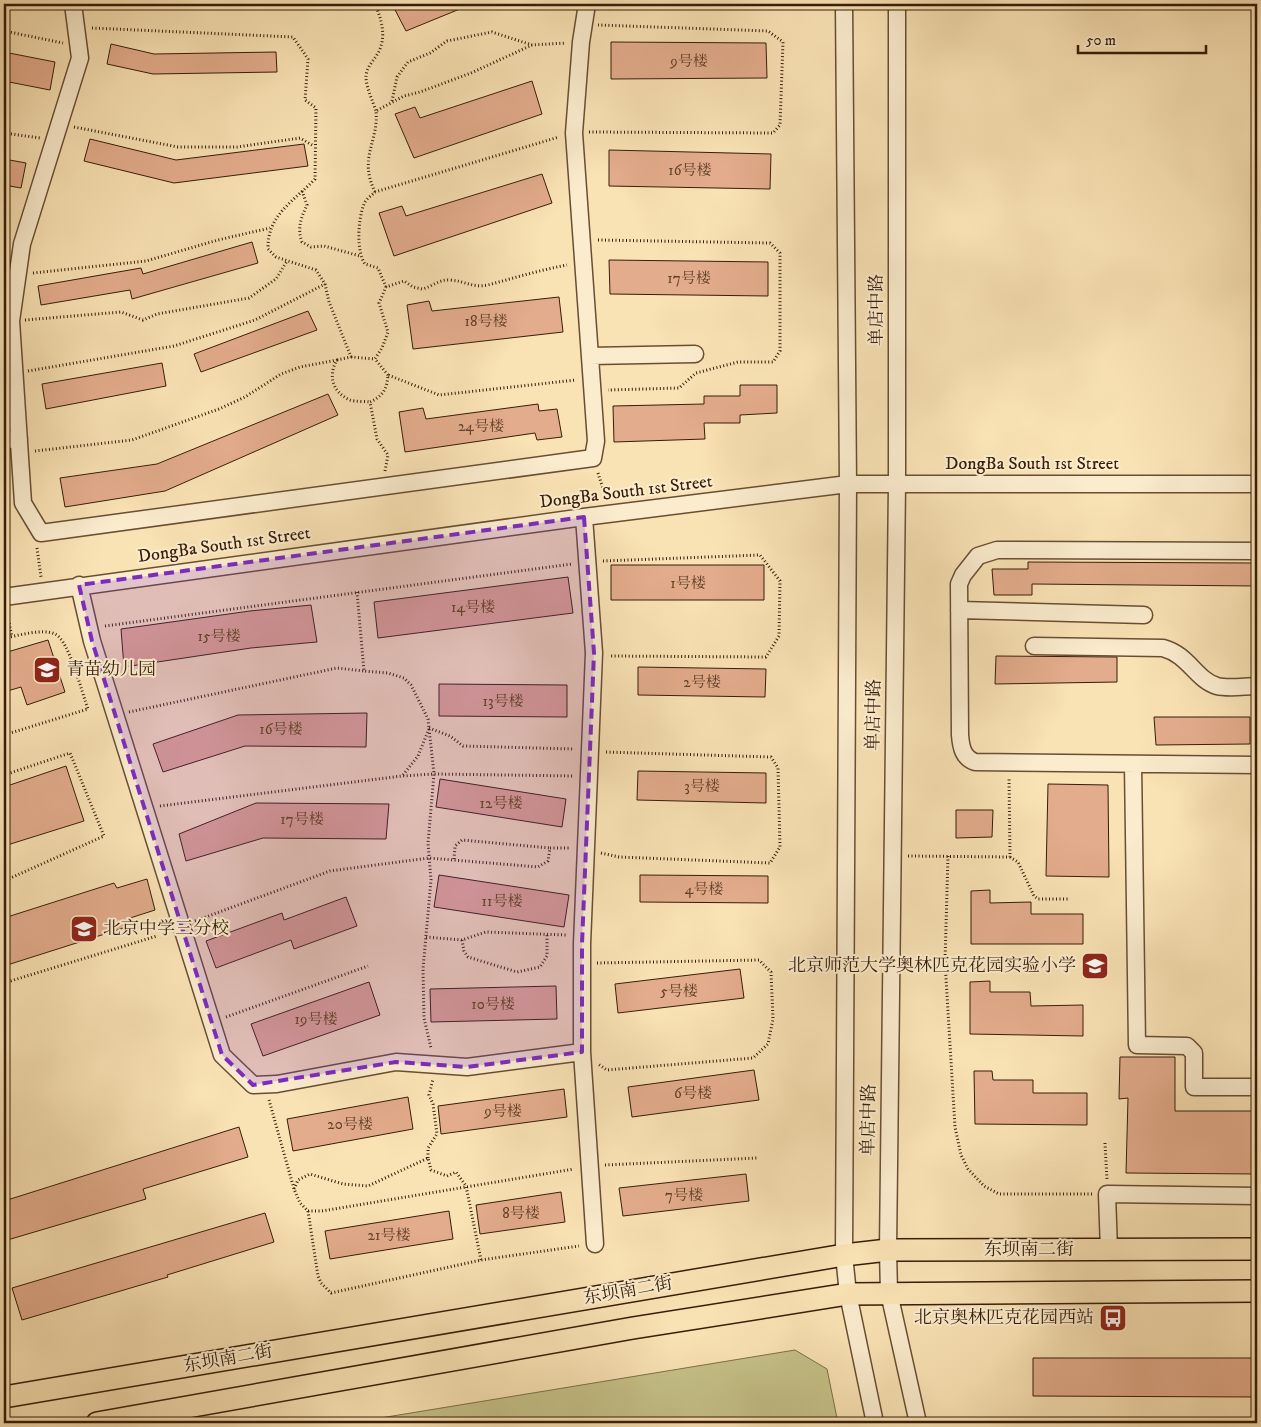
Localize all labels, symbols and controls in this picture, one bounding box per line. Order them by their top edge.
scale bar [1078,22,1206,54]
text: 50 m [1086,31,1116,50]
house number: 9号楼 [669,52,708,71]
house number: 16号楼 [668,161,712,180]
house number: 17号楼 [667,269,711,288]
street label: 单店中路 [866,274,888,346]
house number: 18号楼 [464,312,508,331]
house number: 24号楼 [458,417,504,436]
street label: DongBa South 1st Street [945,453,1119,475]
street label: DongBa South 1st Street [538,470,714,514]
street label: DongBa South 1st Street [136,522,312,568]
house number: 1号楼 [670,574,706,593]
house number: 14号楼 [451,598,495,617]
house number: 15号楼 [198,627,240,646]
school or university icon: 青苗幼儿园 [32,655,62,685]
place label: 青苗幼儿园 [66,659,156,681]
house number: 2号楼 [683,673,721,692]
street label: 单店中路 [862,679,886,751]
house number: 13号楼 [482,692,524,711]
house number: 16号楼 [259,720,303,739]
house number: 3号楼 [684,777,720,796]
house number: 12号楼 [480,794,522,813]
house number: 17号楼 [280,810,324,829]
house number: 4号楼 [685,880,723,899]
house number: 11号楼 [481,892,523,911]
school or university icon: 北京中学三分校 [69,914,99,944]
place label: 北京中学三分校 [103,918,229,940]
school or university icon: 北京师范大学奥林匹克花园实验小学 [1080,951,1110,981]
place label: 北京师范大学奥林匹克花园实验小学 [788,955,1076,977]
house number: 5号楼 [660,982,698,1001]
house number: 10号楼 [471,995,515,1014]
house number: 19号楼 [295,1010,337,1029]
house number: 6号楼 [674,1084,712,1103]
street label: 单店中路 [857,1084,881,1156]
house number: 9号楼 [483,1102,522,1121]
house number: 20号楼 [327,1115,373,1134]
house number: 7号楼 [665,1186,703,1205]
house number: 8号楼 [502,1204,540,1223]
house number: 21号楼 [368,1226,410,1245]
street label: 东坝南二街 [984,1239,1074,1261]
street label: 东坝南二街 [582,1272,674,1310]
bus stop icon: 北京奥林匹克花园西站 [1098,1303,1128,1333]
place label: 北京奥林匹克花园西站 [914,1307,1094,1329]
street label: 东坝南二街 [182,1340,274,1378]

